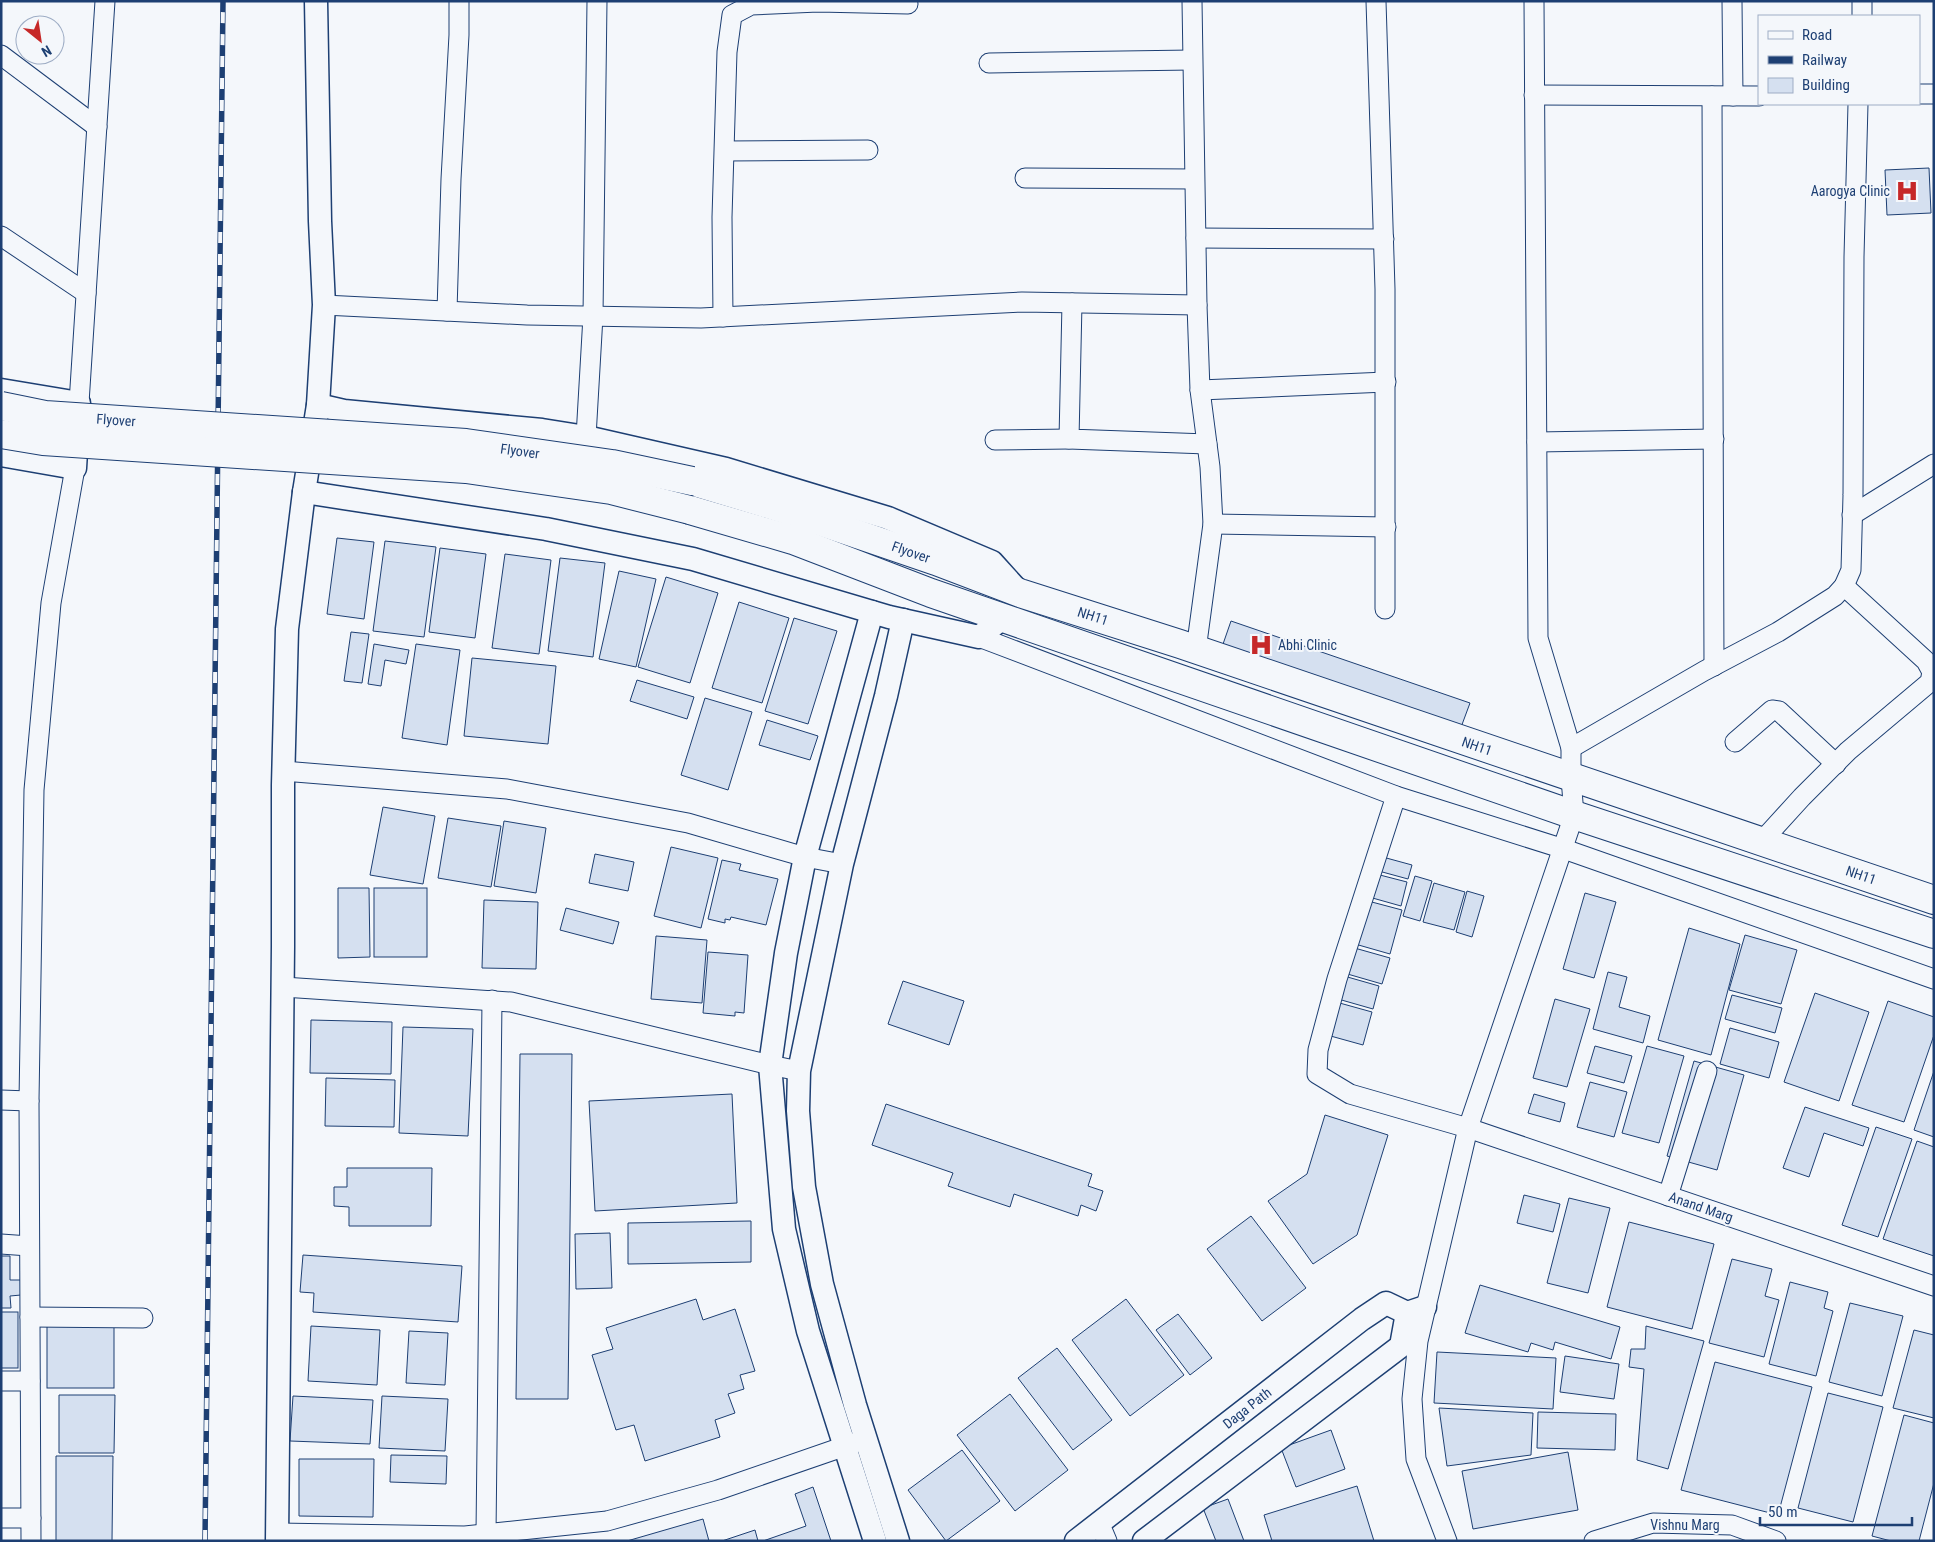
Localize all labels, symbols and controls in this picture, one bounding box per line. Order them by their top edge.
north arrow [15,15,65,65]
legend [1758,15,1920,105]
text: Road [1802,26,1832,44]
text: N [39,42,54,60]
text: Railway [1802,51,1847,69]
text: Building [1802,76,1850,94]
hospital icon: Aarogya Clinic [1894,178,1920,204]
place label: Aarogya Clinic [1811,183,1890,199]
street label: Flyover [96,411,136,429]
street label: Flyover [499,440,541,462]
street label: Flyover [890,538,932,566]
street label: NH11 [1076,604,1110,628]
hospital icon: Abhi Clinic [1248,632,1274,658]
place label: Abhi Clinic [1278,637,1337,653]
street label: NH11 [1460,733,1494,759]
street label: NH11 [1844,862,1878,888]
street label: Anand Marg [1667,1189,1735,1225]
street label: Daga Path [1220,1384,1274,1432]
scale bar [1760,1494,1912,1526]
text: 50 m [1768,1503,1798,1521]
street label: Vishnu Marg [1650,1517,1720,1533]

